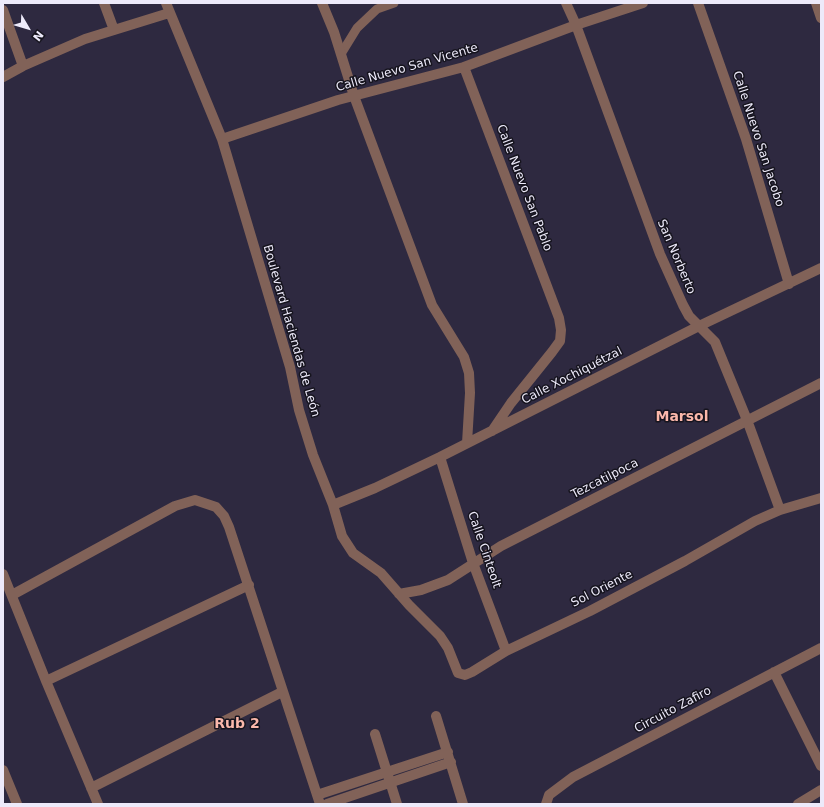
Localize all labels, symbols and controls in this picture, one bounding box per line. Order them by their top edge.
north arrow [8,8,48,48]
text: N [30,28,46,43]
street label: Calle Nuevo San Vicente [334,41,480,95]
street label: Calle Nuevo San Jacobo [729,69,787,209]
street label: Calle Nuevo San Pablo [493,123,555,253]
street label: San Norberto [654,218,698,296]
street label: Boulevard Haciendas de León [259,243,323,419]
street label: Calle Xochiquétzal [519,344,625,408]
district label: Marsol [655,409,709,425]
street label: Tezcatilpoca [569,456,641,502]
street label: Calle Cinteolt [464,510,504,590]
street label: Sol Oriente [569,567,635,611]
street label: Circuito Zafiro [632,684,714,736]
district label: Rub 2 [214,716,260,732]

